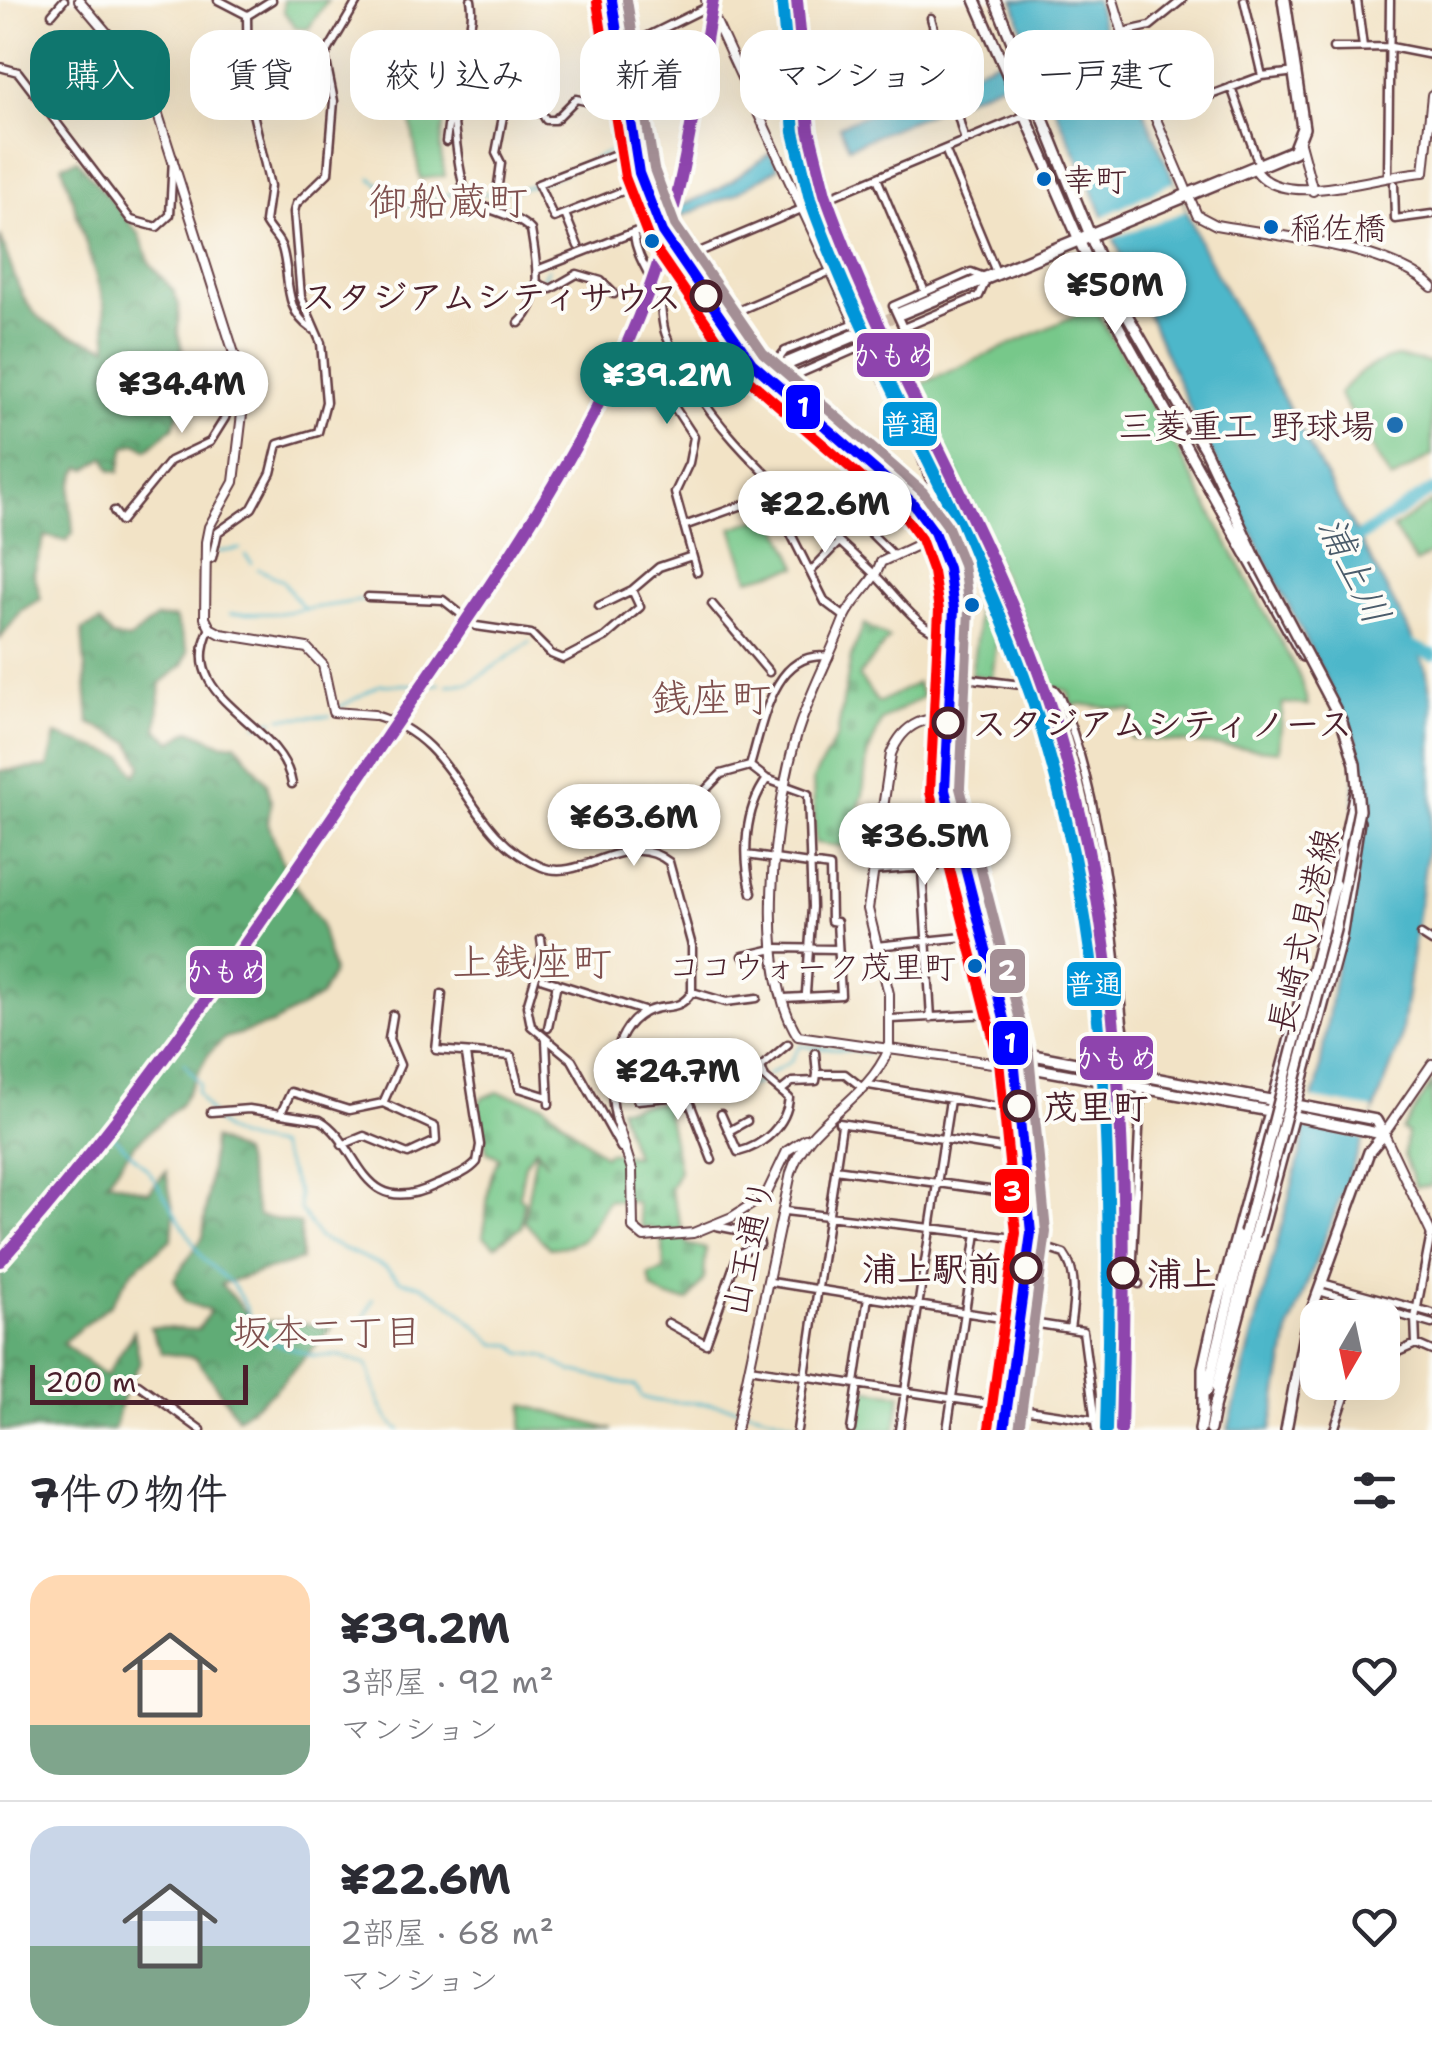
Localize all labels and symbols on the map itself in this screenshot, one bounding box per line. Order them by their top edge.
place label: 幸町 [1063,158,1127,201]
marker: 幸町 [1034,169,1054,189]
district label: 御船蔵町 [368,174,528,228]
place label: 稲佐橋 [1290,206,1386,249]
marker: 稲佐橋 [1261,217,1281,237]
unlabelled marker [642,231,662,251]
pin: ¥50M [1056,252,1174,337]
place label: スタジアムシティサウス [301,273,682,320]
marker: スタジアムシティサウス [691,281,721,311]
line badge: かもめ [855,331,932,379]
text: かもめ [851,336,935,374]
pin: ¥39.2M [586,342,748,427]
pin: ¥34.4M [101,351,263,436]
line badge: 1 [784,383,822,431]
text: 1 [797,388,809,426]
line badge: 普通 [881,400,939,448]
place label: 三菱重工 野球場 [1118,402,1375,449]
text: 普通 [882,405,938,443]
marker: 三菱重工 野球場 [1384,414,1406,436]
pin: ¥22.6M [744,471,906,556]
water label: 浦上川 [1307,508,1403,632]
unlabelled marker [962,595,982,615]
district label: 銭座町 [651,671,771,725]
place label: スタジアムシティノース [972,700,1353,747]
marker: スタジアムシティノース [933,708,963,738]
pin: ¥63.6M [553,784,715,869]
pin: ¥36.5M [844,803,1006,888]
street label: 長崎式見港線 [1256,823,1350,1039]
district label: 上銭座町 [452,935,612,989]
place label: ココウォーク茂里町 [668,945,956,988]
line badge: 2 [988,947,1027,995]
line badge: かもめ [188,948,264,996]
text: 2 [997,951,1017,989]
text: かもめ [184,952,268,990]
marker: ココウォーク茂里町 [965,956,985,976]
line badge: 普通 [1065,960,1123,1008]
text: 普通 [1066,965,1122,1003]
line badge: 1 [991,1019,1030,1067]
text: 1 [1004,1024,1016,1062]
line badge: かもめ [1078,1034,1155,1082]
pin: ¥24.7M [597,1038,759,1123]
text: かもめ [1074,1039,1158,1077]
place label: 茂里町 [1043,1083,1148,1130]
marker: 茂里町 [1004,1091,1034,1121]
line badge: 3 [993,1167,1031,1215]
text: 3 [1002,1172,1022,1210]
street label: 山王通り [710,1174,786,1320]
place label: 浦上駅前 [862,1245,1002,1292]
place label: 浦上 [1147,1250,1217,1297]
marker: 浦上駅前 [1011,1253,1041,1283]
marker: 浦上 [1108,1258,1138,1288]
north arrow [1300,1300,1400,1400]
district label: 坂本二丁目 [232,1306,422,1357]
scale bar [30,1360,248,1404]

